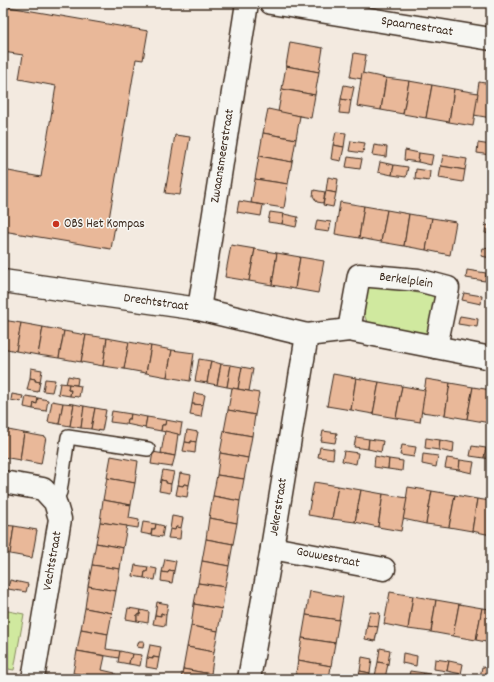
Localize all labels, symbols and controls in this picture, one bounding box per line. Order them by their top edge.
street label: Spaarnestraat [380,12,455,42]
street label: Zwaansmeerstraat [206,107,240,204]
place label: OBS Het Kompas [64,215,145,234]
marker: OBS Het Kompas [51,219,61,229]
street label: Berkelplein [378,268,434,294]
street label: Drechtstraat [122,289,190,317]
street label: Jekerstraat [265,476,293,537]
street label: Vechtstraat [38,530,68,592]
street label: Gouwestraat [295,543,361,573]

